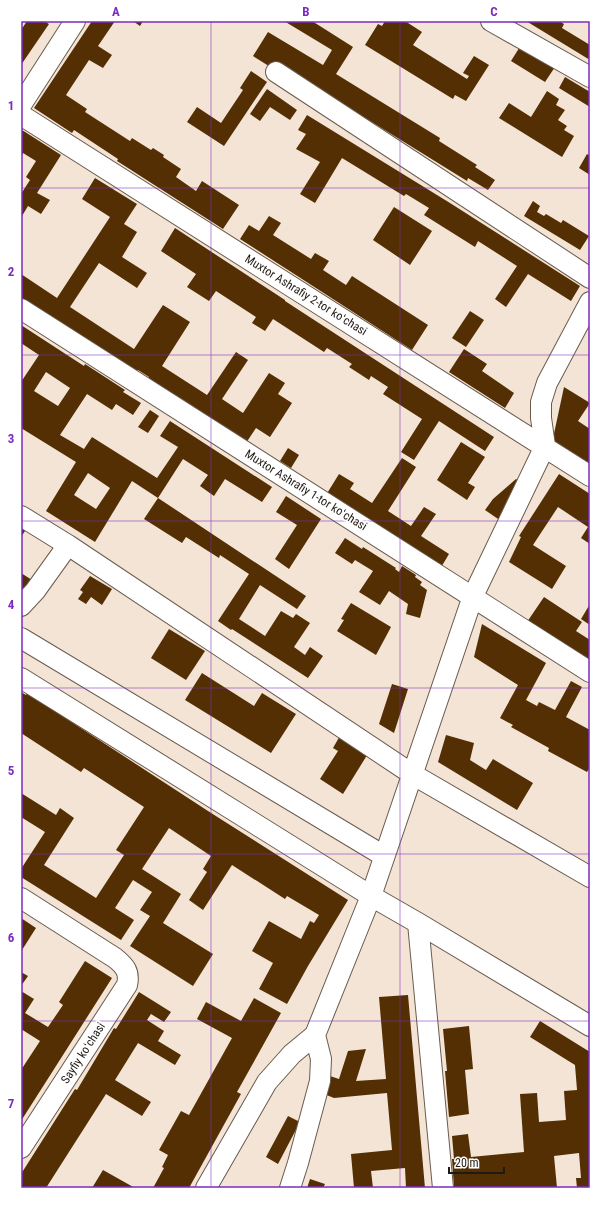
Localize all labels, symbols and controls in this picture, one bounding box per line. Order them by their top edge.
text: A [112,4,120,19]
text: B [302,4,310,19]
text: C [490,4,498,19]
text: 1 [8,98,14,113]
street label: Muxtor Ashrafiy 2-tor koʻchasi [242,252,370,338]
text: 2 [8,264,15,279]
text: 3 [8,431,14,446]
street label: Muxtor Ashrafiy 1-tor koʻchasi [242,447,370,533]
text: 4 [8,597,15,612]
text: 5 [8,763,15,778]
text: 6 [8,930,15,945]
street label: Sayfiy koʻchasi [58,1020,108,1086]
text: 7 [8,1096,15,1111]
scale bar [449,1149,504,1175]
text: 20 m [455,1156,479,1170]

